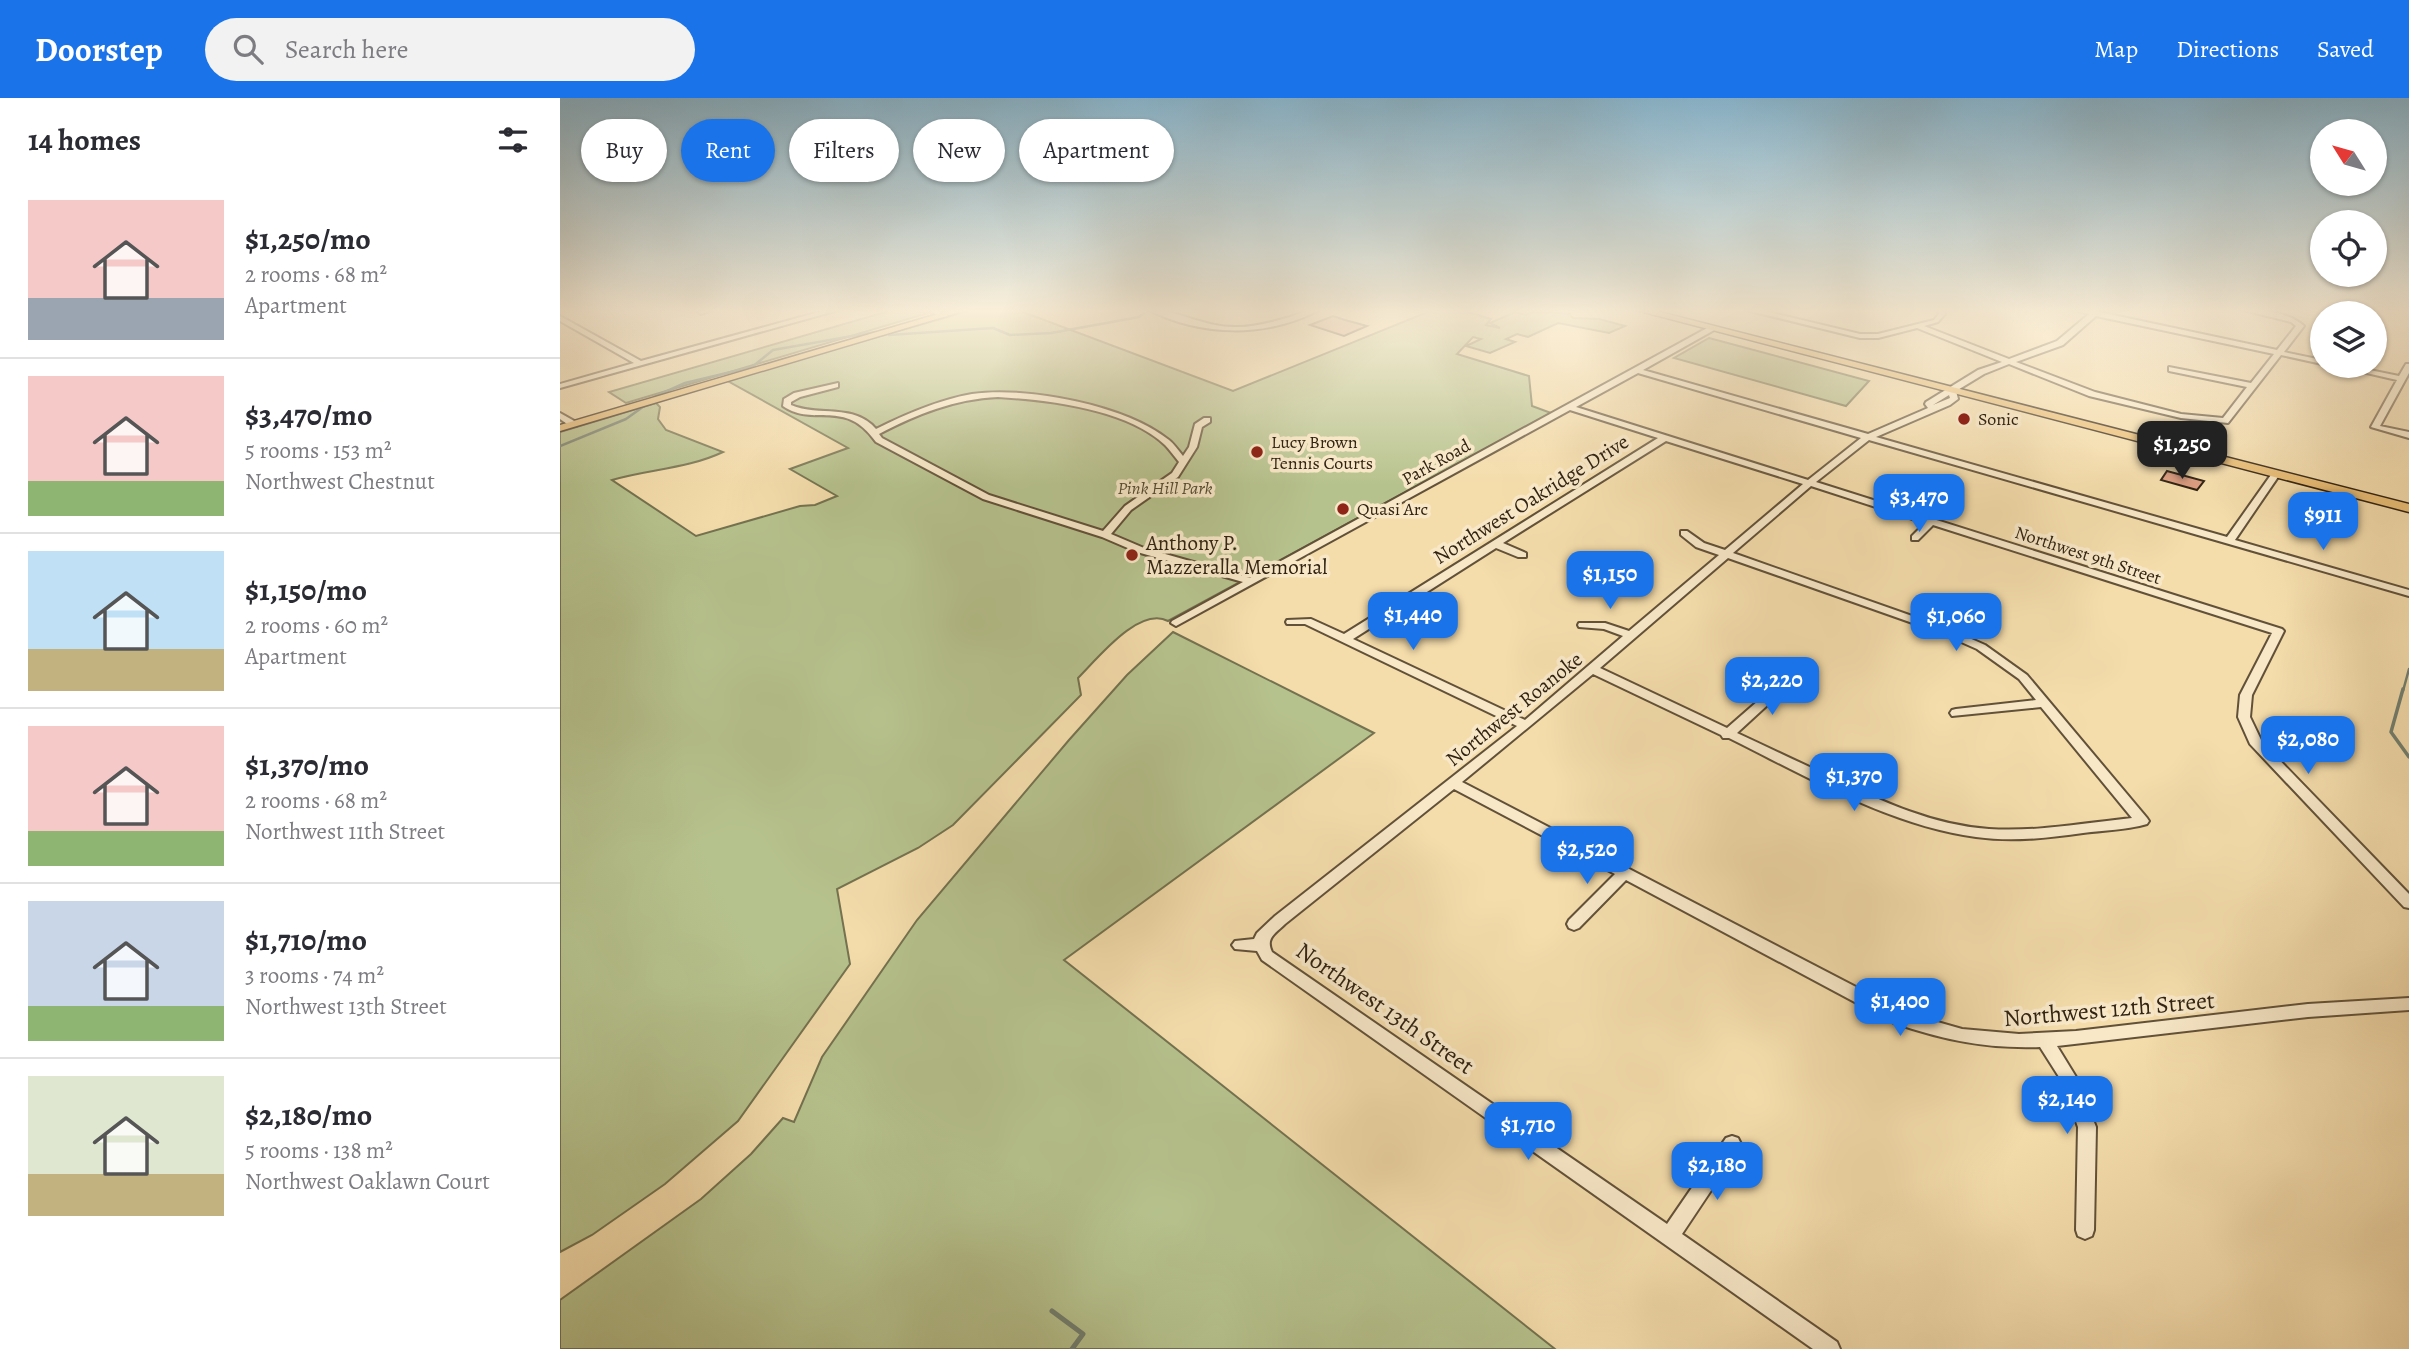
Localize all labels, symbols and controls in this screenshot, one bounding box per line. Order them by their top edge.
search box [205,18,695,81]
text: Doorstep [35,27,163,72]
icon: search [229,30,267,68]
text: Search here [285,32,408,67]
text: Map [2094,33,2138,65]
text: Directions [2176,33,2279,65]
text: Saved [2317,33,2374,65]
chip: Buy [581,119,667,182]
chip: Rent [681,119,775,182]
chip: Filters [789,119,899,182]
chip: New [913,119,1005,182]
chip: Apartment [1019,119,1174,182]
north arrow [2310,119,2387,196]
map controls [2310,119,2387,378]
text: 14 homes [28,120,141,160]
icon: filters [494,121,532,159]
button: locate [2310,210,2387,287]
text: $1,250/mo [245,219,371,259]
icon: home [84,228,168,312]
text: 2 rooms · 68 m² [245,259,387,290]
text: Apartment [245,290,347,321]
button: layers [2310,301,2387,378]
text: $3,470/mo [245,395,372,435]
icon: home [84,404,168,488]
place label: Sonic [1978,407,2019,431]
marker: Sonic [1956,411,1972,427]
pin: $1,250 [2125,422,2239,481]
street label: Northwest Oakridge Drive [1428,427,1634,571]
text: $1,250 [2153,428,2211,459]
place label: Lucy Brown Tennis Courts [1271,430,1373,475]
street label: Park Road [1397,433,1475,491]
text: 5 rooms · 153 m² [245,435,392,466]
marker: Lucy Brown Tennis Courts [1249,444,1265,460]
text: Northwest Chestnut [245,466,435,497]
pin: $3,470 [1862,474,1976,534]
park label: Pink Hill Park [1118,476,1212,500]
text: $3,470 [1890,481,1949,512]
pin: $911 [2282,492,2364,552]
place label: Quasi Arc [1357,497,1428,521]
text: $911 [2304,499,2342,530]
marker: Quasi Arc [1335,501,1351,517]
street label: Northwest 9th Street [2012,520,2164,590]
place label: Anthony P. Mazzeralla Memorial [1145,529,1327,581]
marker: Anthony P. Mazzeralla Memorial [1124,547,1140,563]
pin: $1,150 [1553,552,1667,611]
text: $1,150 [1583,558,1637,589]
text: $1,150/mo [245,570,367,610]
icon: home [84,579,168,663]
pin: $1,440 [1356,592,1470,652]
pin: $1,060 [1899,594,2013,653]
text: $1,440 [1384,599,1442,630]
text: $1,060 [1926,600,1986,631]
text: 2 rooms · 60 m² [245,610,388,641]
text: Apartment [245,641,347,672]
street label: Northwest Roanoke [1440,645,1588,773]
pin: $2,220 [1715,658,1829,717]
text: $2,220 [1741,664,1803,695]
pin: $2,080 [2251,716,2365,776]
text: $2,080 [2277,723,2339,754]
text: $1,370/mo [245,745,369,785]
icon: home [84,754,168,838]
pin: $1,370 [1797,754,1911,813]
text: $1,370 [1826,760,1882,791]
text: 2 rooms · 68 m² [245,785,387,816]
text: Northwest 11th Street [245,816,445,847]
pin: $2,520 [1530,826,1644,886]
text: $2,520 [1557,833,1617,864]
text: $1,710/mo [245,920,367,960]
icon: home [84,929,168,1013]
street label: Northwest 13th Street [1290,935,1480,1082]
text: 3 rooms · 74 m² [245,960,384,991]
pin: $1,400 [1843,978,1957,1038]
street label: Northwest 12th Street [2002,984,2216,1034]
text: $1,400 [1870,985,1930,1016]
text: Northwest 13th Street [245,991,447,1022]
pin: $2,140 [2010,1076,2124,1136]
text: $2,140 [2038,1083,2096,1114]
text: $2,180/mo [245,1095,372,1135]
pin: $1,710 [1471,1102,1585,1162]
icon: home [84,1104,168,1188]
text: $1,710 [1501,1109,1555,1140]
text: 5 rooms · 138 m² [245,1135,393,1166]
pin: $2,180 [1660,1142,1774,1202]
text: $2,180 [1688,1149,1746,1180]
text: Northwest Oaklawn Court [245,1166,490,1197]

